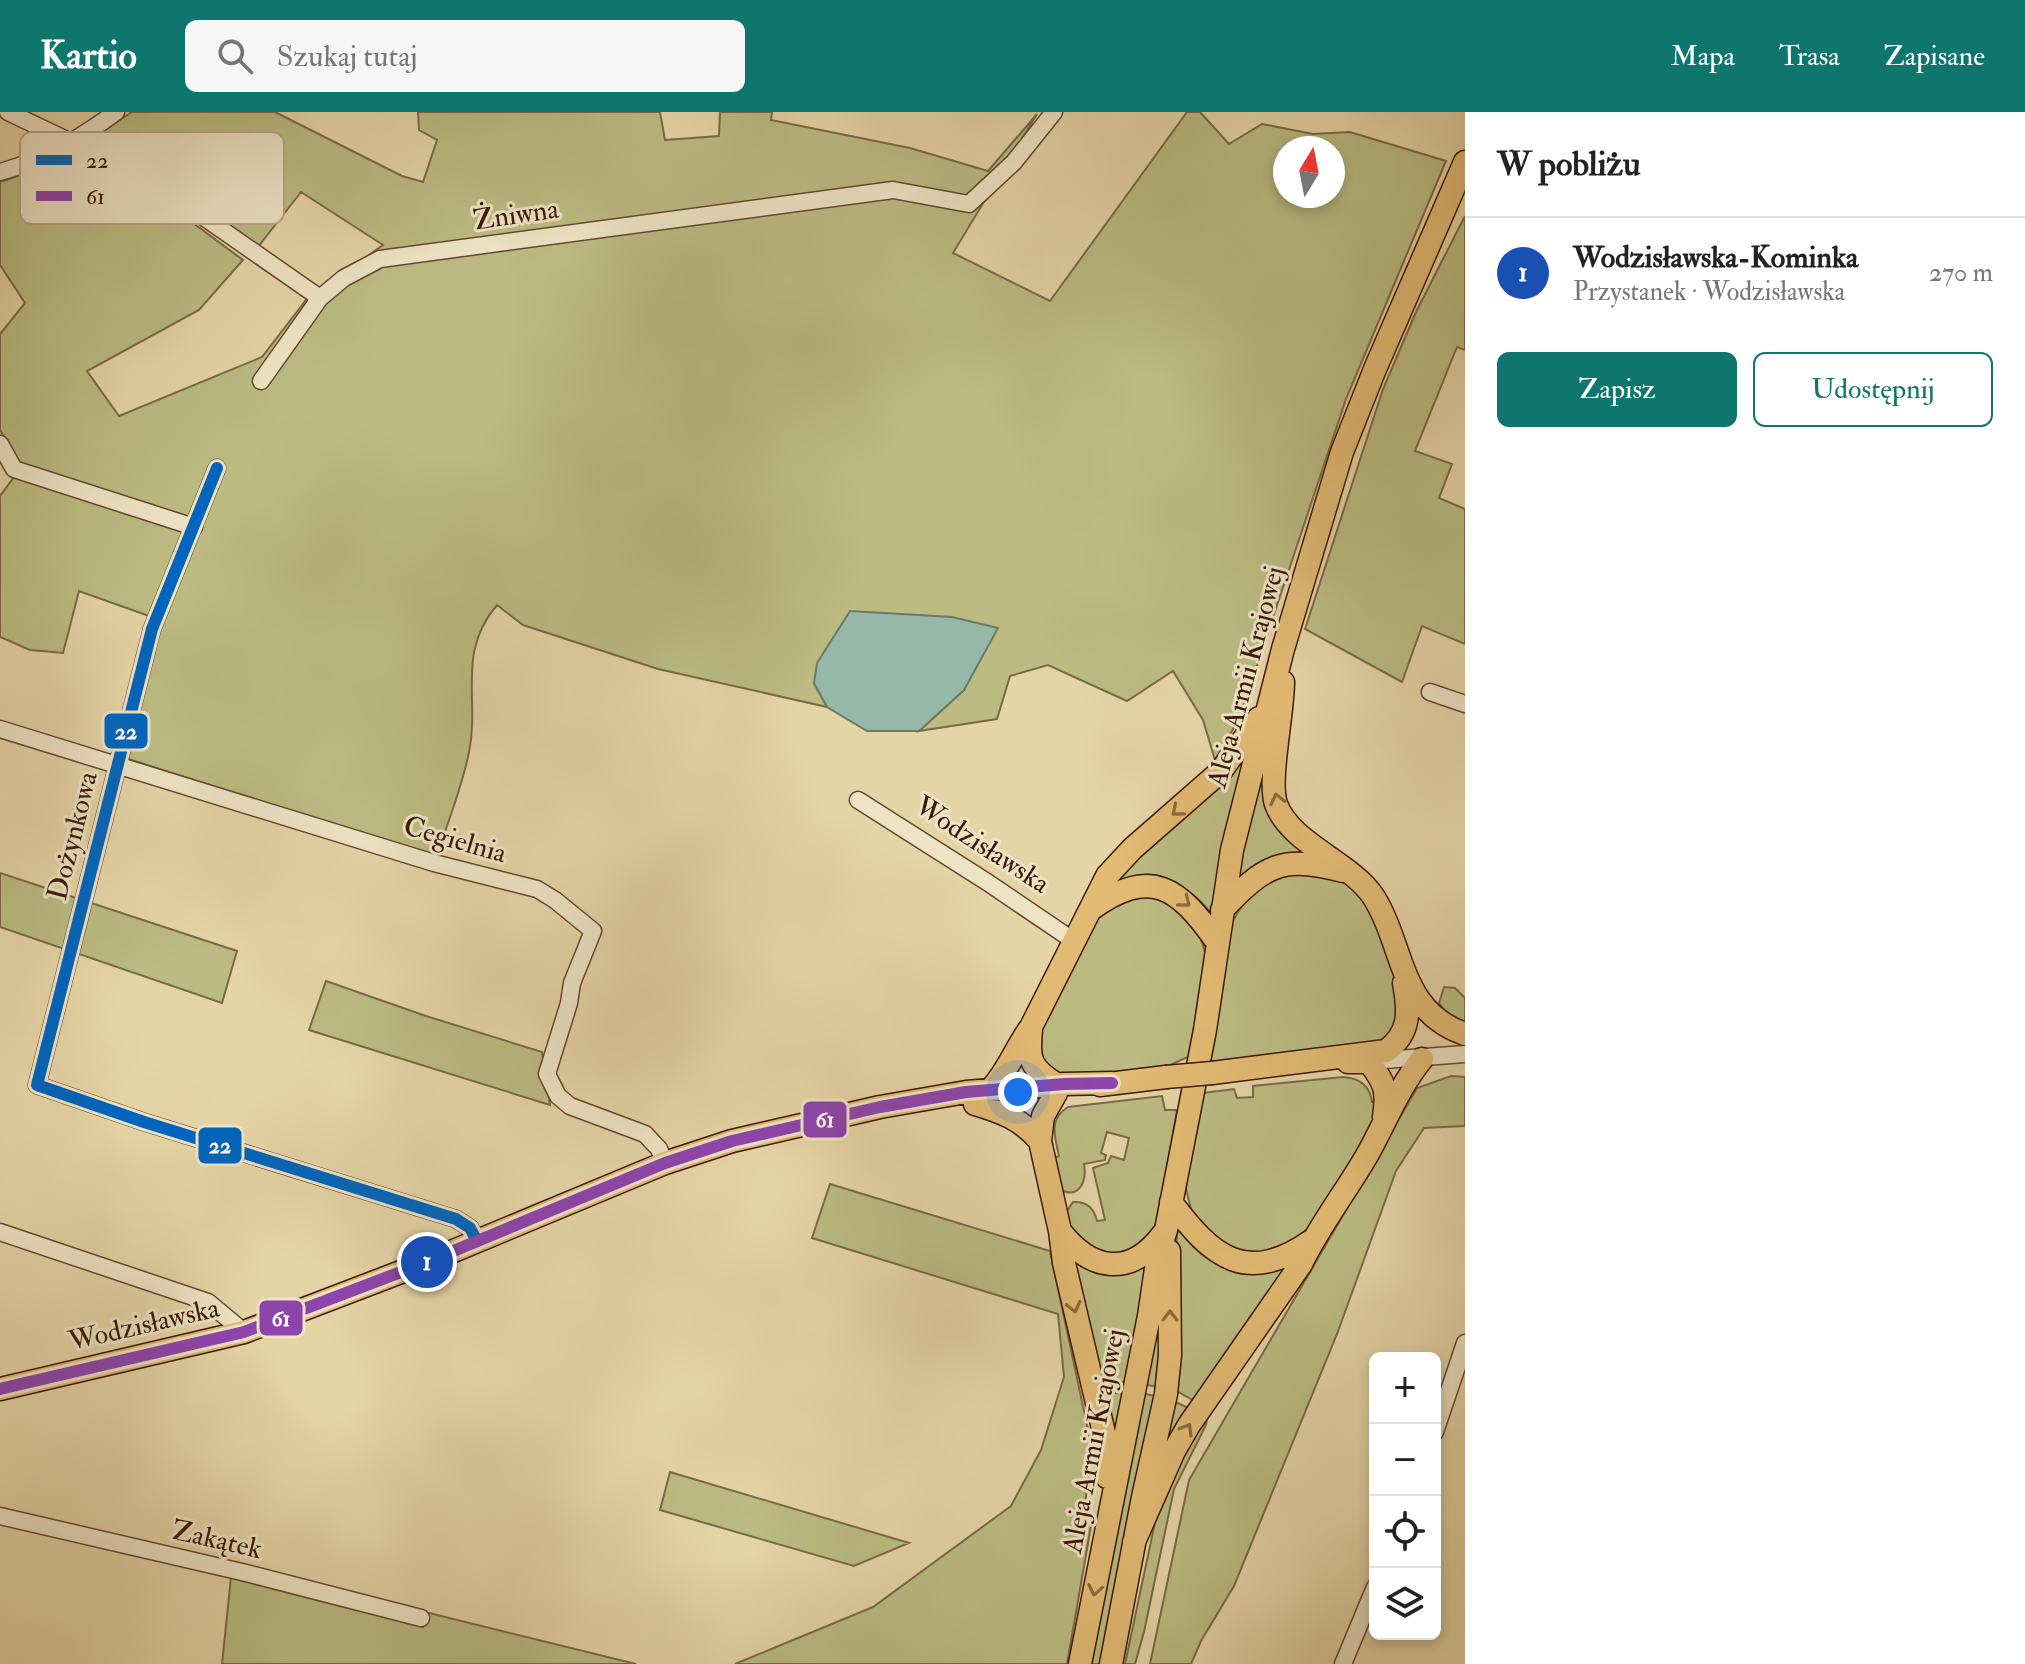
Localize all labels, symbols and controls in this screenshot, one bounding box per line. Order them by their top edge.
search box [185,20,745,92]
text: Kartio [40,32,137,80]
icon: search [213,34,257,78]
text: Szukaj tutaj [277,38,417,75]
text: Mapa [1671,39,1735,74]
text: Trasa [1779,39,1840,74]
text: Zapisane [1884,39,1985,74]
legend [20,132,284,224]
north arrow [1273,136,1345,208]
text: W pobliżu [1497,143,1641,186]
text: 22 [86,147,108,175]
text: 61 [86,183,105,211]
street label: Żniwna [471,192,561,238]
text: Wodzisławska-Kominka [1573,239,1858,276]
text: 1 [1518,257,1528,289]
text: 270 m [1929,257,1993,289]
text: Przystanek · Wodzisławska [1573,276,1845,308]
button: Zapisz [1497,352,1737,427]
button: Udostępnij [1753,352,1993,427]
street label: Aleja Armii Krajowej [1199,562,1292,793]
line badge: 22 [103,712,149,750]
text: 22 [115,718,137,746]
street label: Dożynkowa [40,767,106,904]
street label: Wodzisławska [907,788,1056,902]
one-way arrow [1269,793,1286,807]
one-way arrow [1172,801,1186,816]
street label: Cegielnia [399,809,511,872]
one-way arrow [1175,892,1190,907]
your location [998,1072,1038,1112]
line badge: 61 [802,1100,848,1139]
text: 61 [816,1106,835,1134]
line badge: 22 [197,1126,243,1165]
text: 22 [209,1132,231,1160]
pin: 1 [401,1232,453,1292]
street label: Wodzisławska [64,1291,223,1360]
line badge: 61 [258,1299,304,1337]
one-way arrow [1065,1300,1082,1314]
text: 61 [272,1305,291,1333]
one-way arrow [1161,1309,1179,1322]
street label: Aleja Armii Krajowej [1055,1326,1133,1557]
map controls [1369,1352,1441,1640]
button: + [1369,1352,1441,1424]
one-way arrow [1177,1423,1193,1438]
button: − [1369,1424,1441,1496]
button: locate [1369,1496,1441,1568]
street label: Zakątek [169,1513,266,1567]
button: layers [1369,1568,1441,1640]
one-way arrow [1087,1583,1104,1596]

